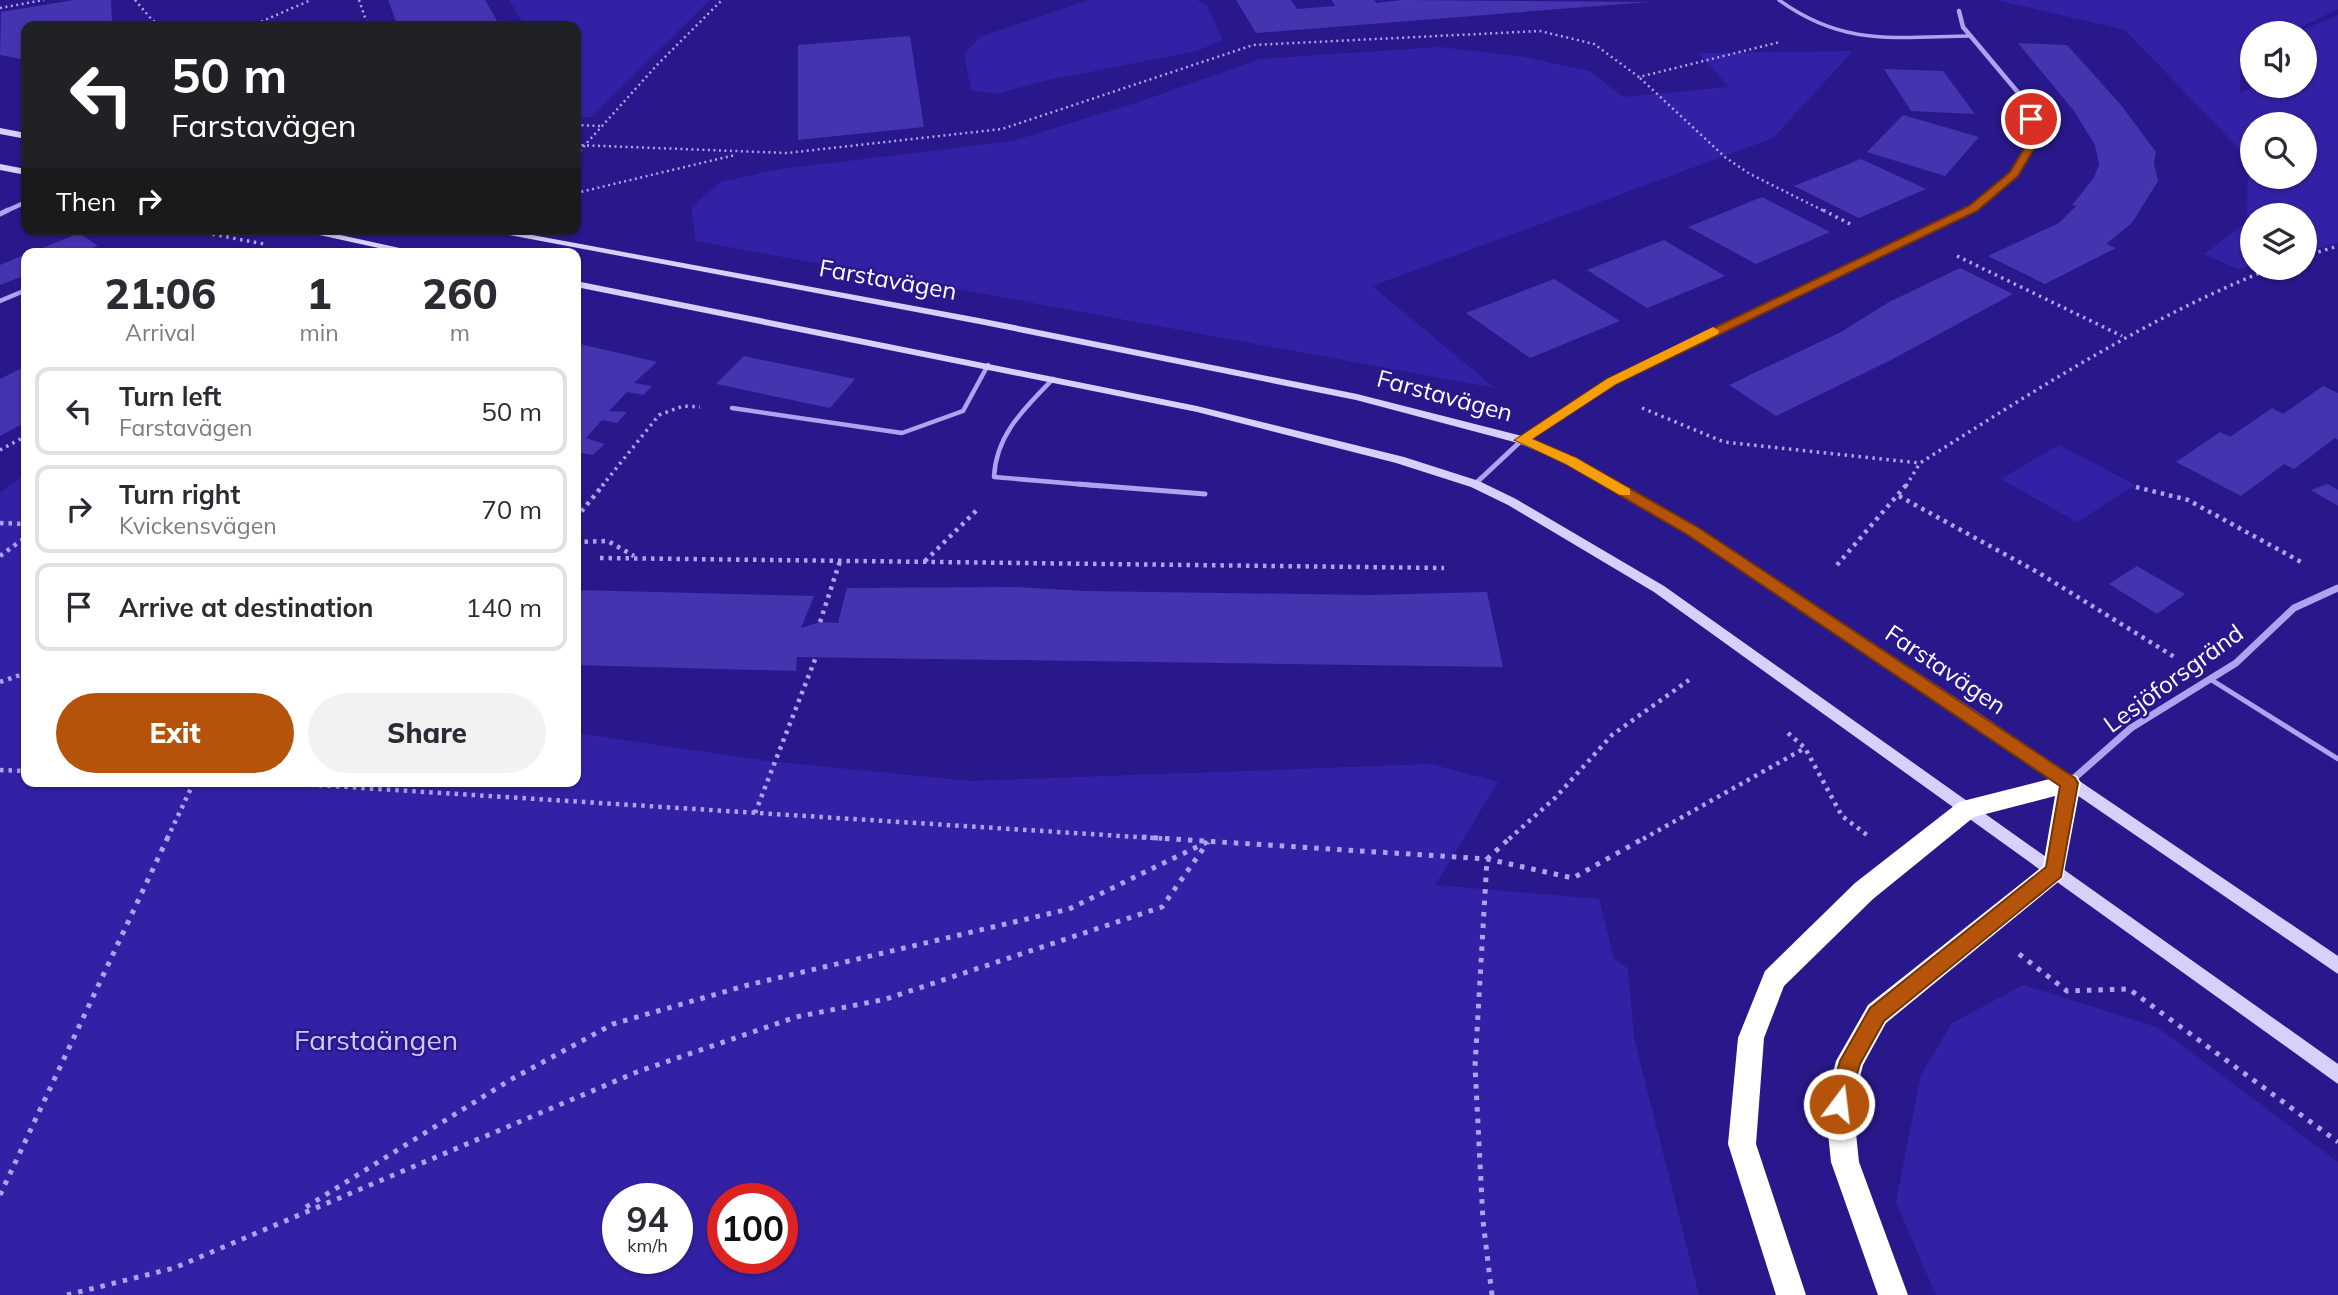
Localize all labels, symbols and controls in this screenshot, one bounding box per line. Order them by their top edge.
map controls [2240,21,2317,280]
button: sound [2240,21,2317,98]
text: 50 m [171,44,287,105]
icon: left [56,49,147,140]
pin [2001,89,2061,149]
icon: arrive [2012,100,2050,138]
text: Farstavägen [171,105,357,145]
button: search [2240,112,2317,189]
icon: right [130,182,168,220]
text: Then [56,185,116,218]
button: layers [2240,203,2317,280]
street label: Farstavägen [817,252,959,306]
text: 21:06 [104,267,216,320]
text: 1 [306,267,332,320]
text: 260 [422,267,498,320]
text: Arrival [125,318,195,347]
text: min [299,318,339,347]
text: m [450,318,470,347]
street label: Farstavägen [1374,362,1516,428]
text: Turn left [119,380,221,413]
icon: left [60,392,98,430]
text: 50 m [481,395,542,428]
text: Farstavägen [119,413,252,442]
text: Turn right [119,478,240,511]
icon: right [60,490,98,528]
text: 70 m [481,493,542,526]
text: Kvickensvägen [119,511,277,540]
icon: arrive [60,588,98,626]
text: Arrive at destination [119,591,374,624]
text: 140 m [466,591,542,624]
street label: Lesjöforsgränd [2097,617,2249,739]
street label: Farstavägen [1880,618,2012,720]
button: Exit [56,693,294,773]
button: Share [308,693,546,773]
park label: Farstaängen [294,1022,458,1057]
position arrow [1802,1067,1876,1141]
speed limit sign: 100 [707,1183,798,1274]
text: 94 [626,1197,669,1241]
text: km/h [627,1234,668,1257]

